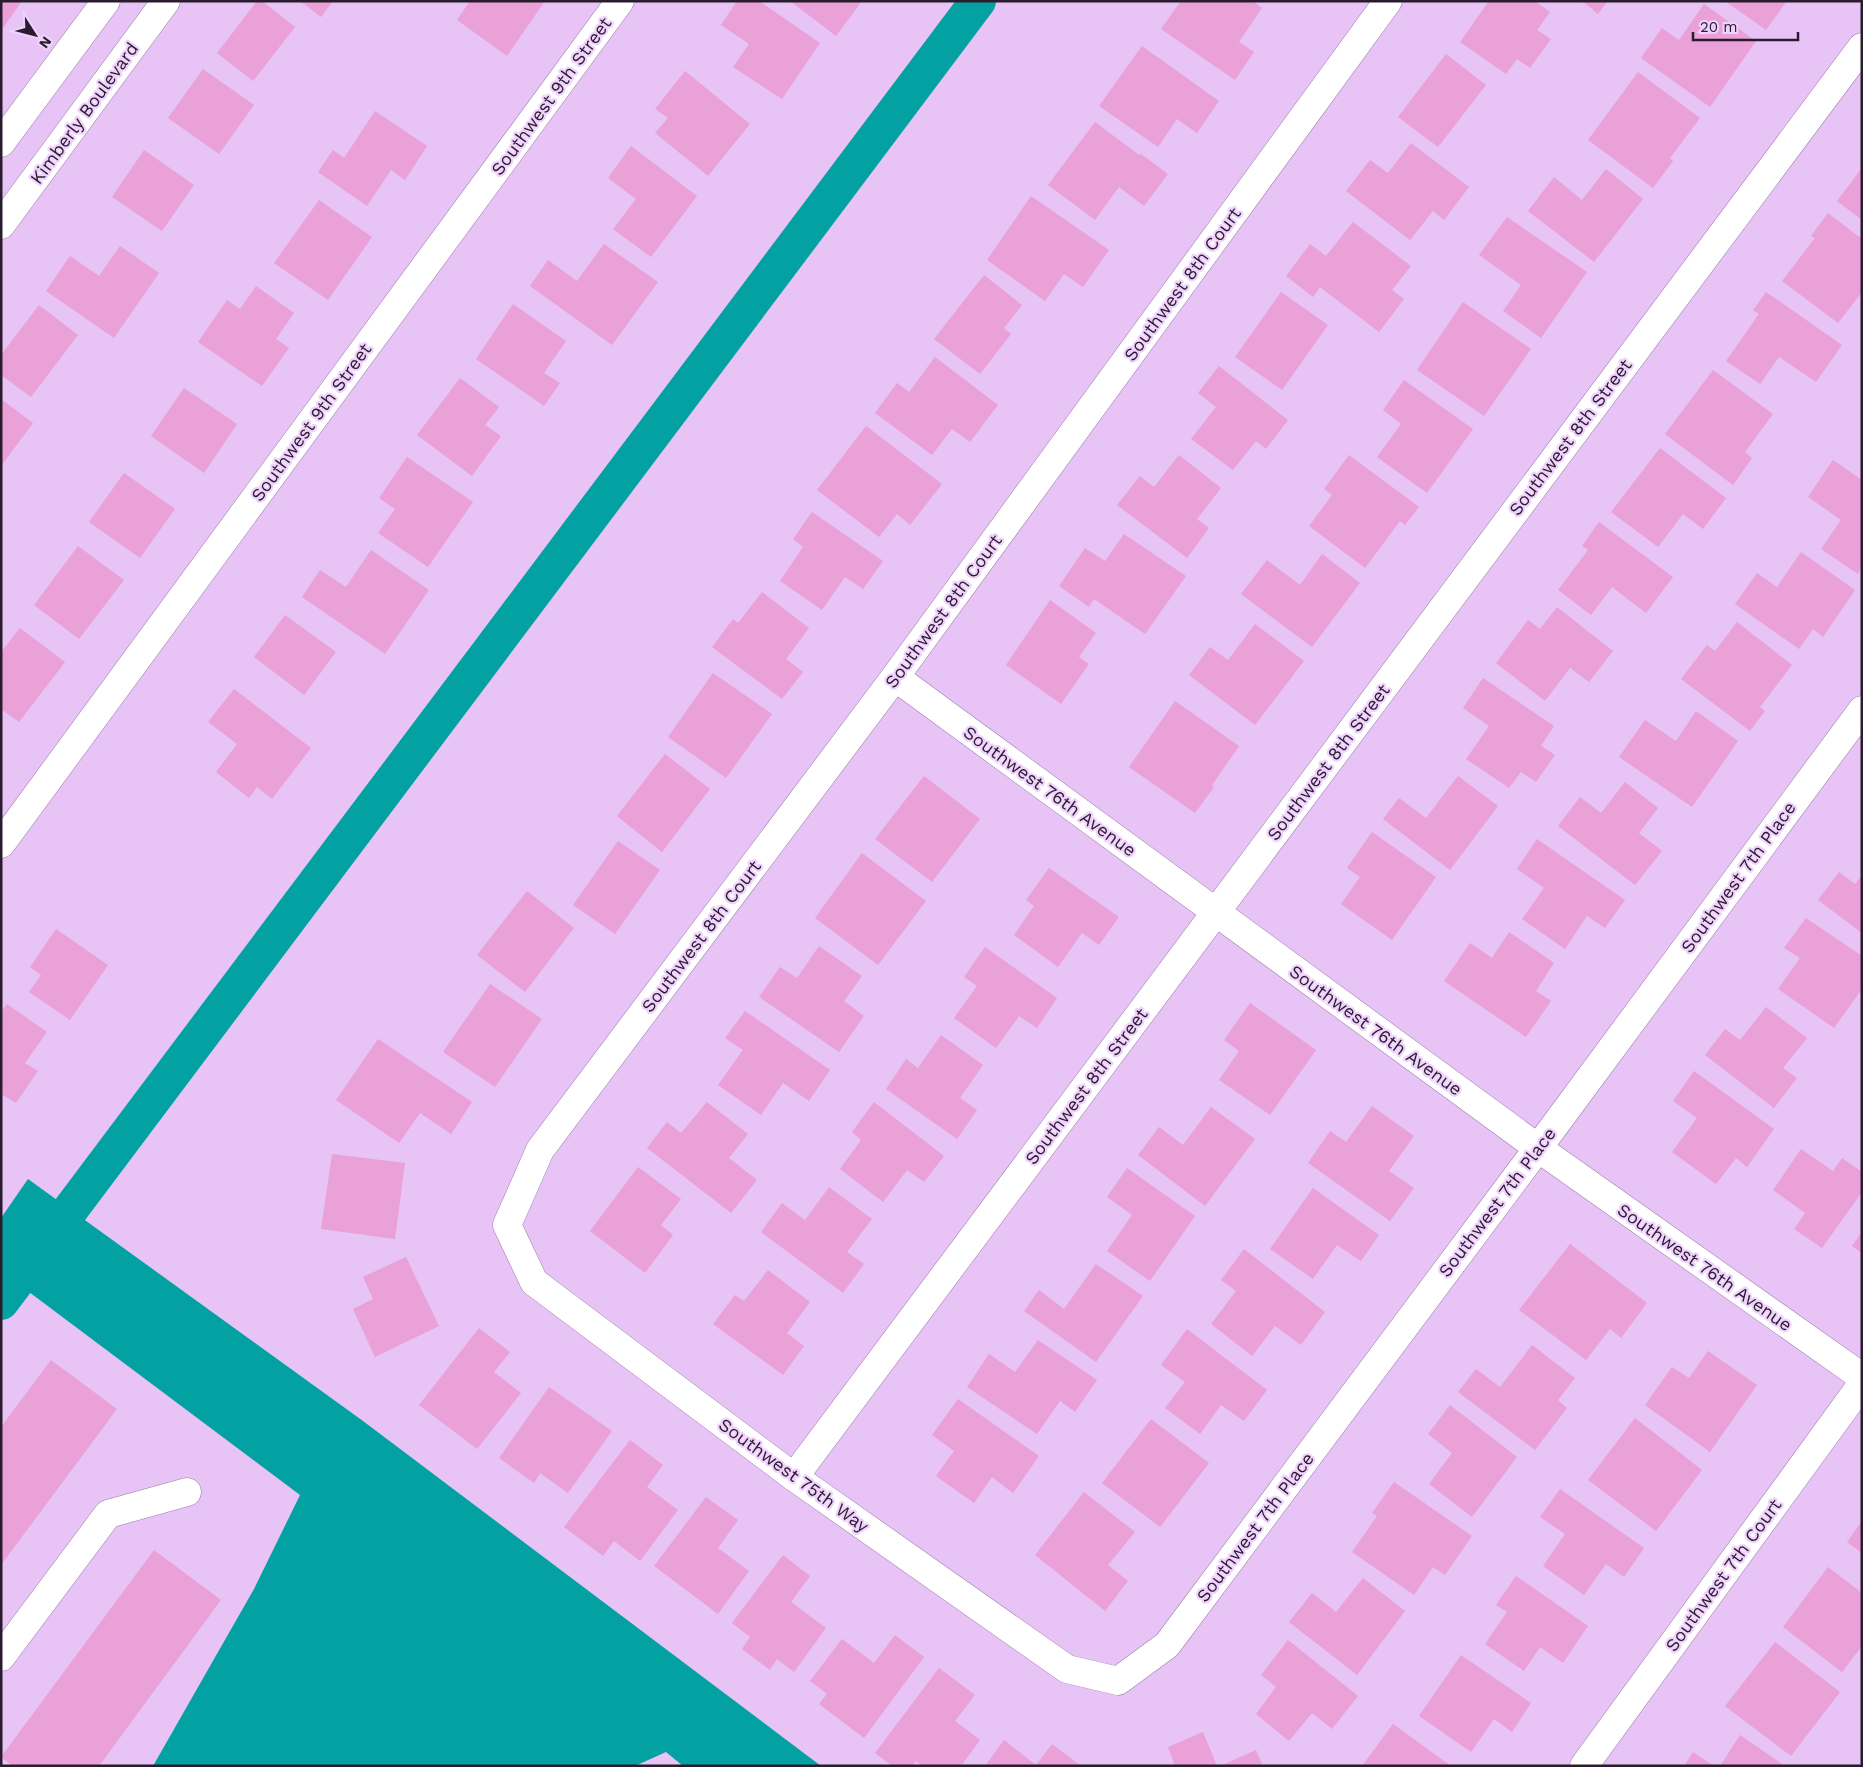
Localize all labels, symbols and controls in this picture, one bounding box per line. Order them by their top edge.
north arrow [10,10,60,60]
scale bar [1693,10,1798,42]
street label: Southwest 9th Street [487,12,616,179]
text: 20 m [1700,18,1738,36]
text: N [36,34,55,52]
street label: Kimberly Boulevard [26,38,142,188]
street label: Southwest 8th Court [1119,203,1245,365]
street label: Southwest 9th Street [247,338,376,505]
street label: Southwest 8th Street [1504,354,1636,519]
street label: Southwest 8th Court [880,530,1006,692]
street label: Southwest 8th Street [1262,679,1394,844]
street label: Southwest 76th Avenue [960,721,1140,861]
street label: Southwest 7th Place [1676,797,1800,957]
street label: Southwest 8th Court [637,856,765,1016]
street label: Southwest 76th Avenue [1286,960,1466,1100]
street label: Southwest 8th Street [1020,1003,1152,1168]
street label: Southwest 7th Place [1434,1123,1560,1281]
street label: Southwest 76th Avenue [1614,1199,1796,1335]
street label: Southwest 75th Way [715,1414,874,1537]
street label: Southwest 7th Place [1192,1448,1318,1606]
street label: Southwest 7th Court [1661,1494,1786,1655]

